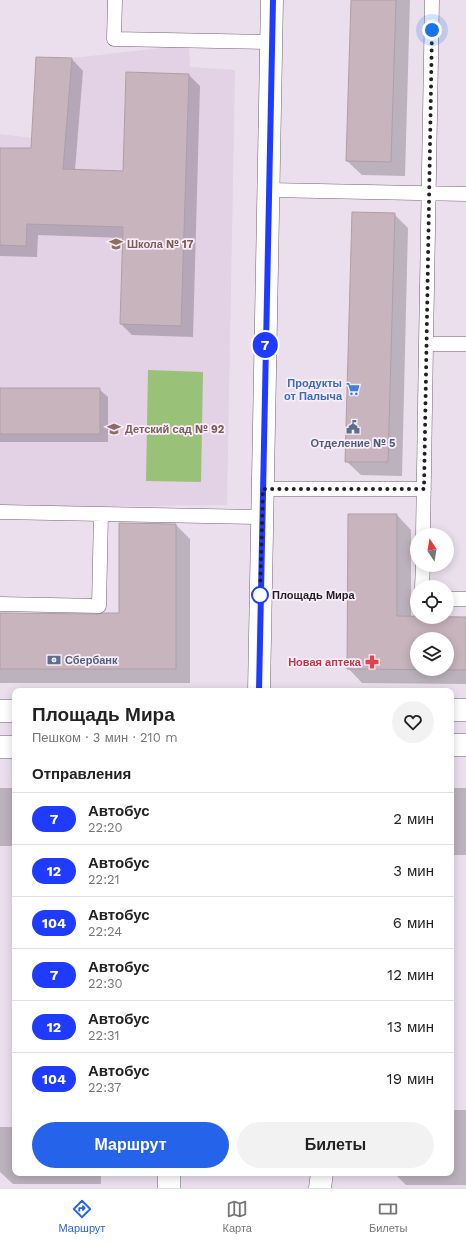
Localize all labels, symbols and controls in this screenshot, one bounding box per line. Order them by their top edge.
your location [422,20,442,40]
school or university icon: Школа № 17 [108,236,124,252]
place label: Школа № 17 [127,238,194,251]
line badge: 7 [252,332,278,358]
text: 7 [261,337,269,353]
place label: Продукты от Палыча [284,377,343,403]
supermarket icon: Продукты от Палыча [345,381,361,397]
public building icon: Отделение № 5 [345,419,361,435]
school or university icon: Детский сад № 92 [106,421,122,437]
place label: Детский сад № 92 [125,423,225,436]
place label: Отделение № 5 [311,437,395,450]
north arrow [410,528,454,572]
map controls [410,528,454,676]
button: locate [410,580,454,624]
marker: Площадь Мира [251,586,269,604]
place label: Площадь Мира [272,589,356,602]
button: layers [410,632,454,676]
bank icon: Сбербанк [46,652,62,668]
place label: Сбербанк [65,654,118,667]
pharmacy icon: Новая аптека [364,654,380,670]
place label: Новая аптека [288,656,362,669]
button: heart [392,701,434,743]
text: Площадь Мира [32,703,175,726]
text: Пешком · 3 мин · 210 m [32,730,178,745]
text: Отправления [32,765,131,783]
text: Автобус [88,802,150,820]
text: 2 мин [393,810,434,828]
text: 7 [50,811,58,827]
text: 22:20 [88,820,123,835]
text: Автобус [88,854,150,872]
text: 3 мин [393,862,434,880]
text: 12 [47,863,61,879]
text: 22:21 [88,872,120,887]
text: Автобус [88,906,150,924]
text: 6 мин [393,914,434,932]
text: 104 [42,915,66,931]
text: 22:24 [88,924,122,939]
text: Автобус [88,958,150,976]
text: 12 мин [387,966,434,984]
text: 7 [50,967,58,983]
text: 22:30 [88,976,123,991]
text: Автобус [88,1010,150,1028]
text: 13 мин [387,1018,434,1036]
text: 12 [47,1019,61,1035]
text: 22:31 [88,1028,120,1043]
text: Автобус [88,1062,150,1080]
text: 19 мин [387,1070,434,1088]
text: 104 [42,1071,66,1087]
text: 22:37 [88,1080,121,1095]
button: Маршрут [32,1122,229,1168]
button: Билеты [237,1122,434,1168]
tab: Маршрут [59,1198,105,1235]
tab: Карта [222,1198,252,1235]
tab: Билеты [369,1198,407,1235]

